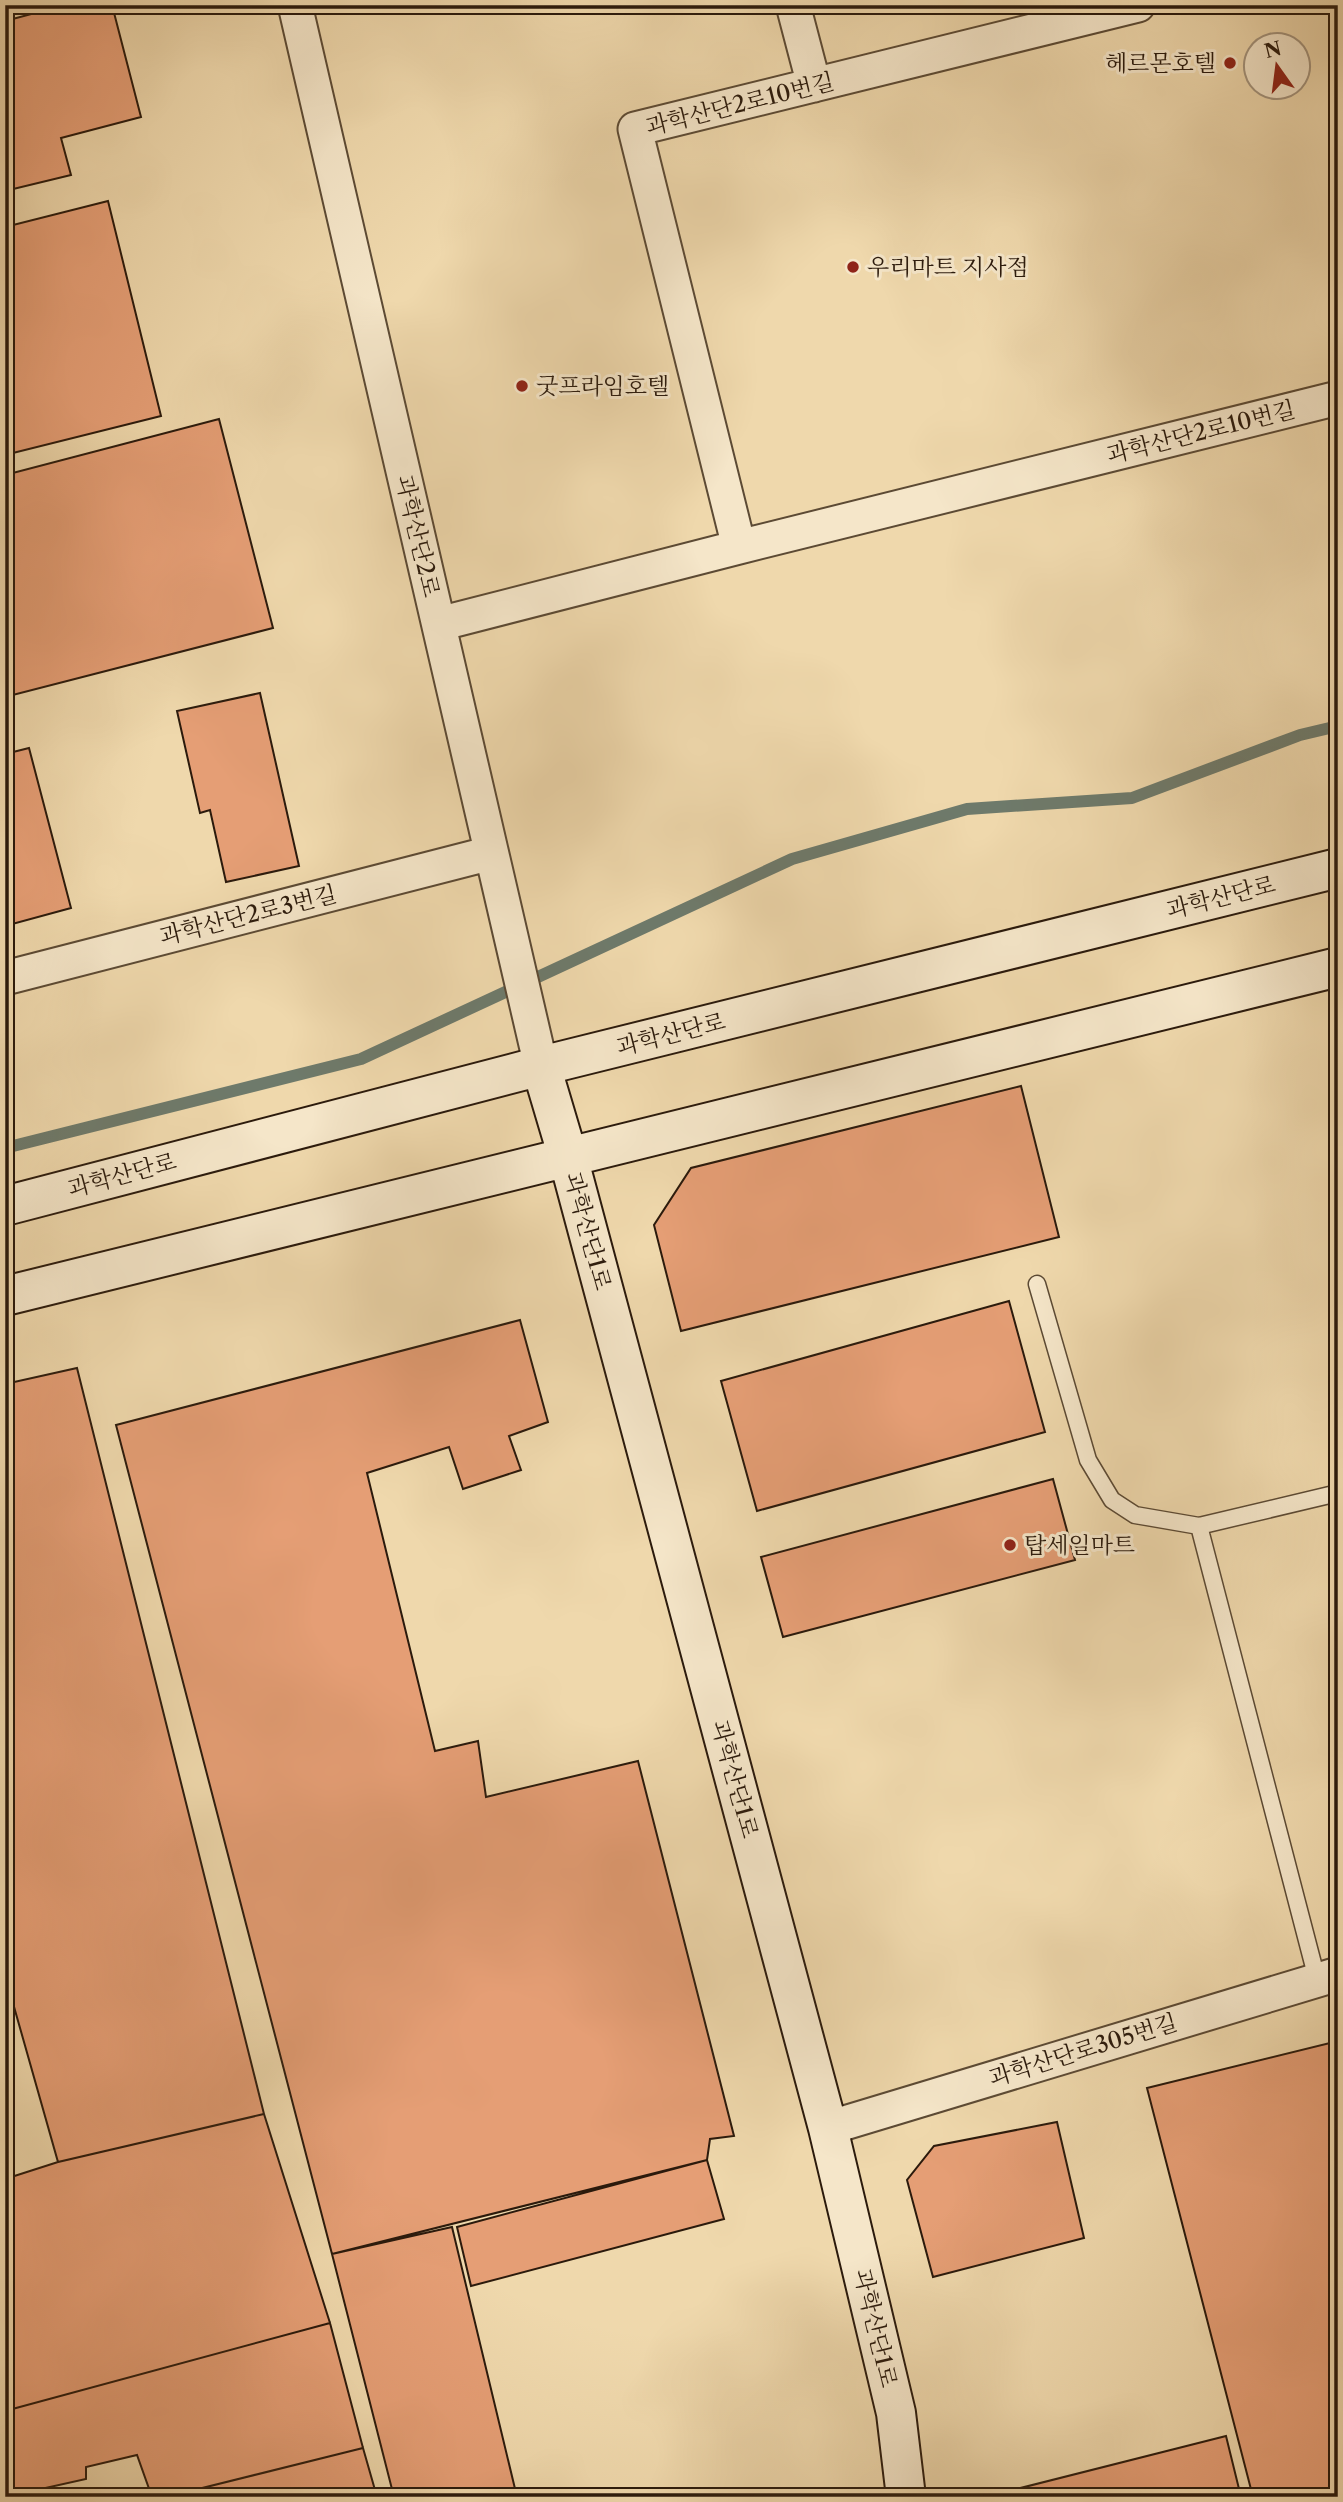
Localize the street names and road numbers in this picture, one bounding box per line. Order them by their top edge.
street label: 과학산단2로10번길 [643,67,837,141]
street label: 과학산단2로10번길 [1104,395,1298,469]
street label: 과학산단2로 [390,472,446,600]
street label: 과학산단로 [1164,870,1278,924]
street label: 과학산단2로3번길 [157,879,339,951]
street label: 과학산단로 [614,1007,728,1061]
street label: 과학산단로 [65,1147,179,1203]
street label: 과학산단1로 [559,1169,617,1293]
street label: 과학산단1로 [706,1717,764,1841]
street label: 과학산단로305번길 [986,2008,1180,2092]
street label: 과학산단1로 [849,2266,903,2390]

